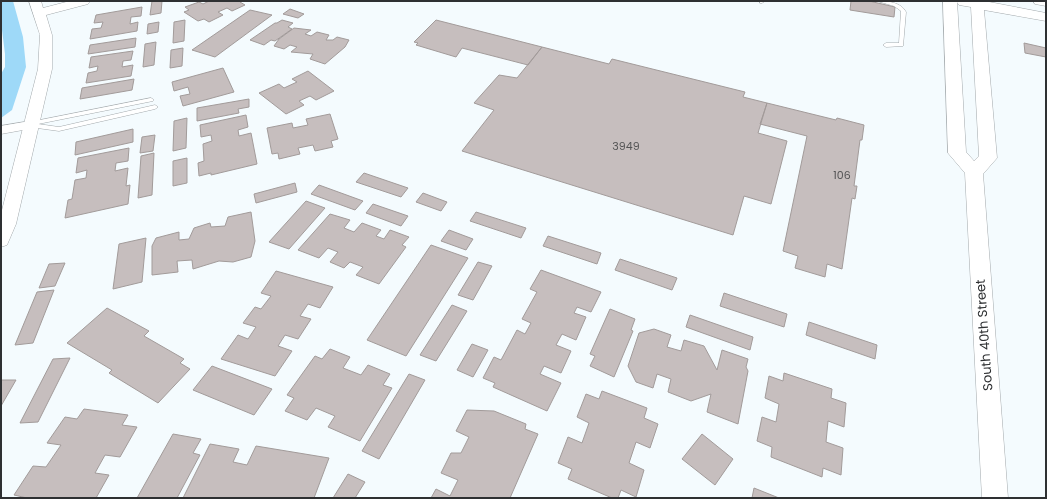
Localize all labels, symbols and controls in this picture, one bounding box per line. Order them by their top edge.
house number: 3949 [612,138,640,154]
house number: 106 [833,167,851,183]
street label: South 40th Street [971,278,997,391]

